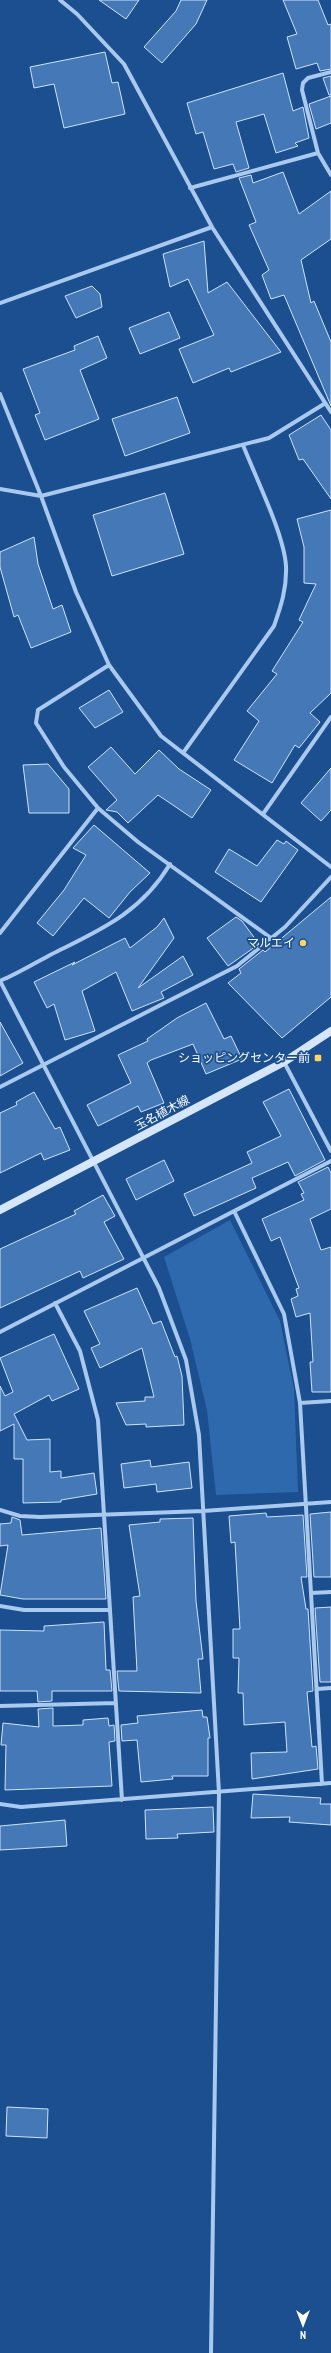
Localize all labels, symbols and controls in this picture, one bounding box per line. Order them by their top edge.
place label: マルエイ [247,935,295,950]
marker: マルエイ [298,938,308,948]
place label: ショッピングセンター前 [178,1050,310,1065]
marker: ショッピングセンター前 [313,1053,323,1063]
street label: 玉名植木線 [132,1092,192,1133]
north arrow [283,2305,323,2345]
text: N [300,2328,306,2342]

